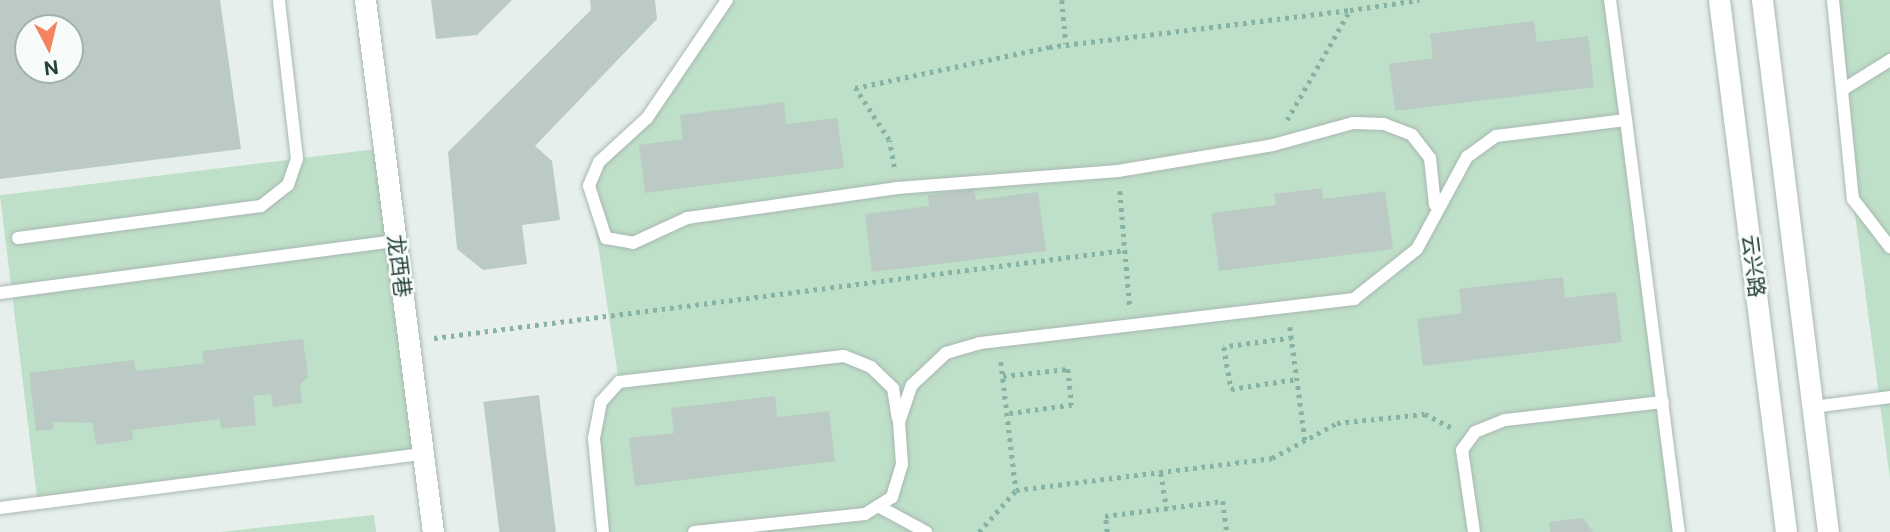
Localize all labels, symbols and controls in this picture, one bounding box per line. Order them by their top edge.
north arrow [14,14,84,84]
text: N [43,56,60,80]
street label: 龙西巷 [383,233,415,299]
street label: 云兴路 [1737,233,1769,299]

